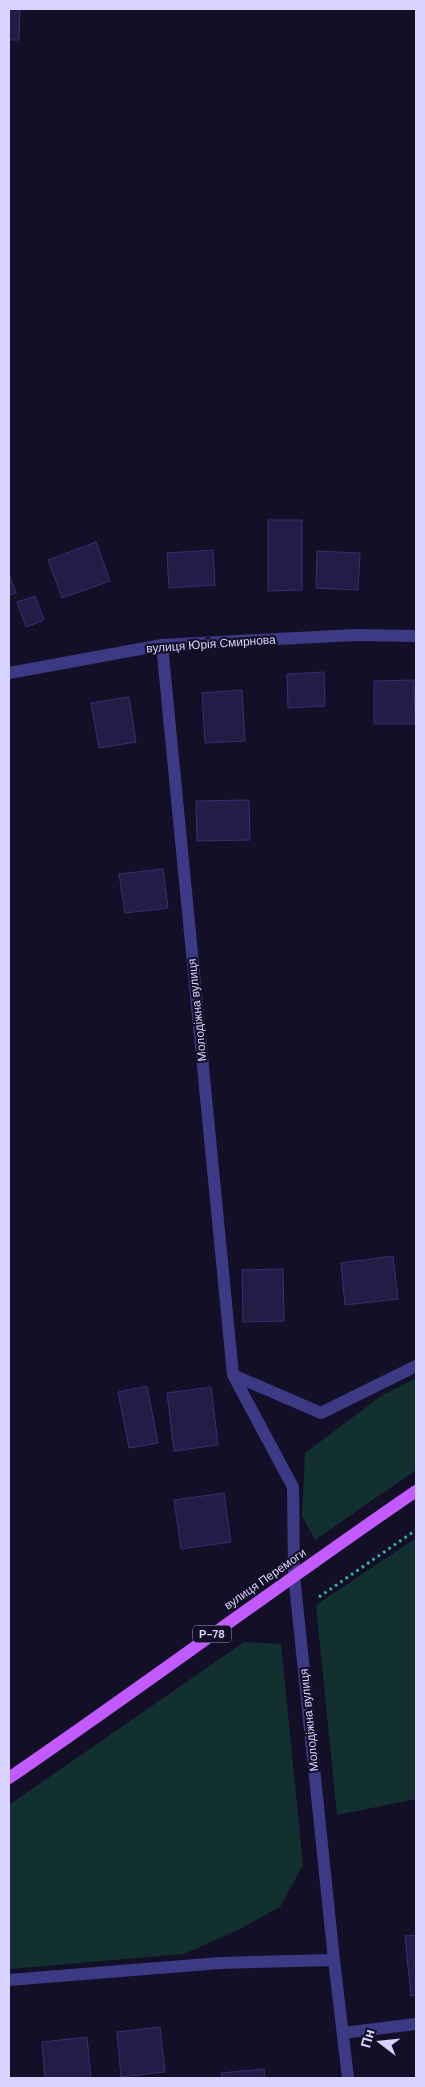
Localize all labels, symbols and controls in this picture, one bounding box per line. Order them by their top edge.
street label: вулиця Юрія Смирнова [146,631,277,657]
street label: Молодіжна вулиця [184,958,210,1062]
street label: вулиця Перемоги [221,1545,309,1613]
road number: Р-78 [193,1626,231,1642]
street label: Молодіжна вулиця [296,1668,322,1772]
north arrow [355,2017,405,2067]
text: Пн [356,2027,379,2050]

